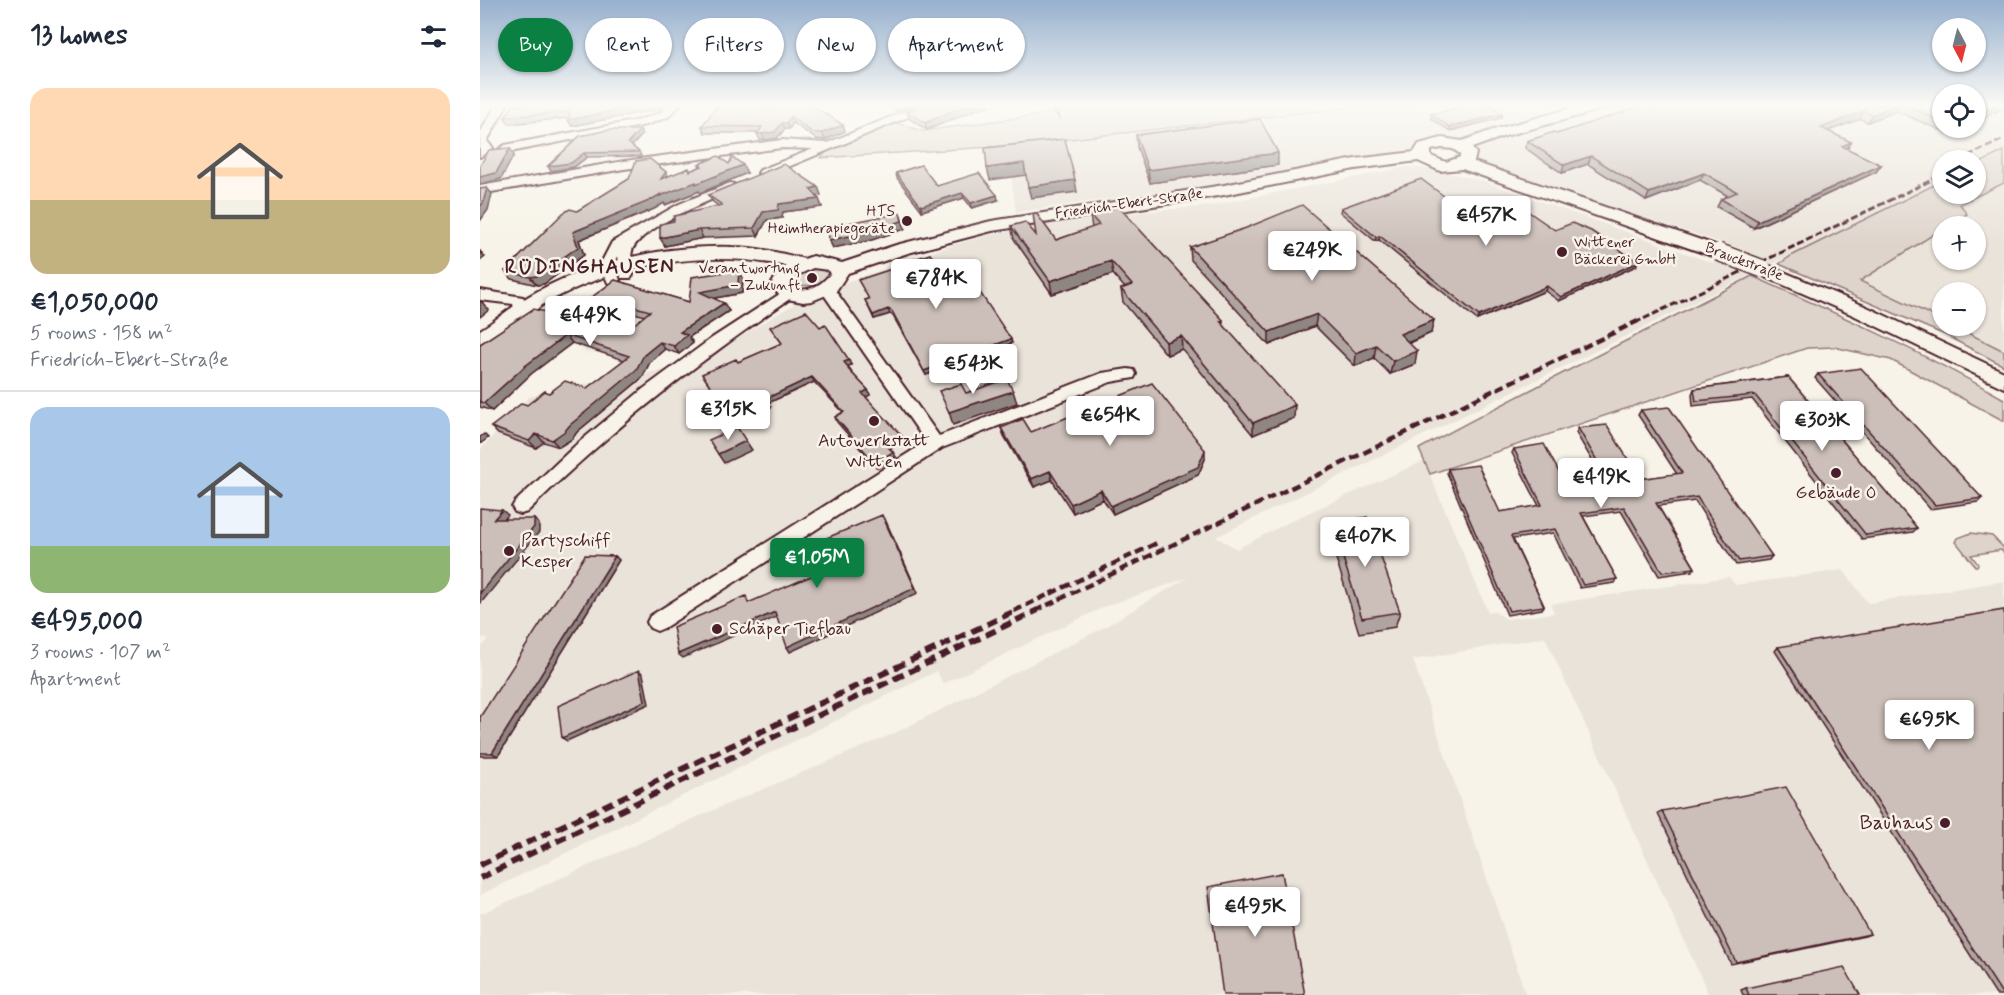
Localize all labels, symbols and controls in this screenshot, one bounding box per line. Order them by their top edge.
chip: Buy [498,18,573,72]
chip: Rent [585,18,672,72]
chip: Filters [684,18,784,72]
chip: New [796,18,876,72]
chip: Apartment [888,18,1025,72]
north arrow [1932,18,1986,72]
map controls [1932,18,1986,336]
text: 13 homes [30,19,128,53]
icon: filters [417,20,450,53]
button: locate [1932,84,1986,138]
icon: home [186,127,294,235]
button: layers [1932,150,1986,204]
street label: Friedrich-Ebert-Straße [1054,184,1204,224]
pin: €457K [1444,196,1528,247]
place label: HTS Heimtherapiegeräte [768,202,896,240]
text: €457K [1456,202,1516,229]
marker: HTS Heimtherapiegeräte [900,214,914,228]
button: + [1932,216,1986,270]
pin: €249K [1270,231,1354,282]
place label: Wittener Bäckerei GmbH [1574,233,1677,270]
text: €249K [1282,237,1342,264]
street label: Brauckstraße [1702,238,1786,286]
marker: Wittener Bäckerei GmbH [1555,245,1569,259]
district label: RÜDINGHAUSEN [505,254,675,281]
place label: Verantwortung – Zukunft [699,259,800,296]
pin: €784K [894,259,978,310]
text: €784K [905,265,967,292]
marker: Verantwortung – Zukunft [805,271,819,285]
button: − [1932,282,1986,336]
text: €1,050,000 [30,286,159,320]
pin: €449K [548,296,632,347]
text: €449K [559,302,621,329]
text: 5 rooms · 158 m² [30,320,173,347]
pin: €543K [931,344,1015,395]
text: Friedrich-Ebert-Straße [30,347,229,374]
text: €543K [943,350,1003,377]
pin: €315K [686,390,770,441]
text: €315K [700,396,756,423]
pin: €654K [1068,396,1152,447]
pin: €303K [1780,401,1864,452]
text: €654K [1080,402,1140,429]
text: €303K [1794,407,1850,434]
marker: Autowerkstatt Witten [867,414,881,428]
place label: Autowerkstatt Witten [818,429,930,474]
icon: home [186,446,294,554]
pin: €419K [1559,458,1643,509]
text: €419K [1572,464,1630,491]
marker: Gebäude O [1829,466,1843,480]
place label: Gebäude O [1796,481,1876,505]
pin: €407K [1323,517,1407,568]
text: €407K [1334,523,1396,550]
place label: Partyschiff Kesper [521,529,610,574]
pin: €1.05M [768,538,866,589]
marker: Partyschiff Kesper [502,544,516,558]
text: €1.05M [784,544,850,571]
text: €495,000 [30,605,143,639]
place label: Schäper Tiefbau [729,617,851,641]
marker: Schäper Tiefbau [710,622,724,636]
text: 3 rooms · 107 m² [30,639,171,666]
text: Apartment [30,666,121,693]
pin: €695K [1887,700,1971,751]
text: €695K [1899,706,1959,733]
place label: Bauhaus [1860,809,1933,837]
marker: Bauhaus [1938,816,1952,830]
pin: €495K [1213,887,1297,938]
text: €495K [1224,893,1286,920]

